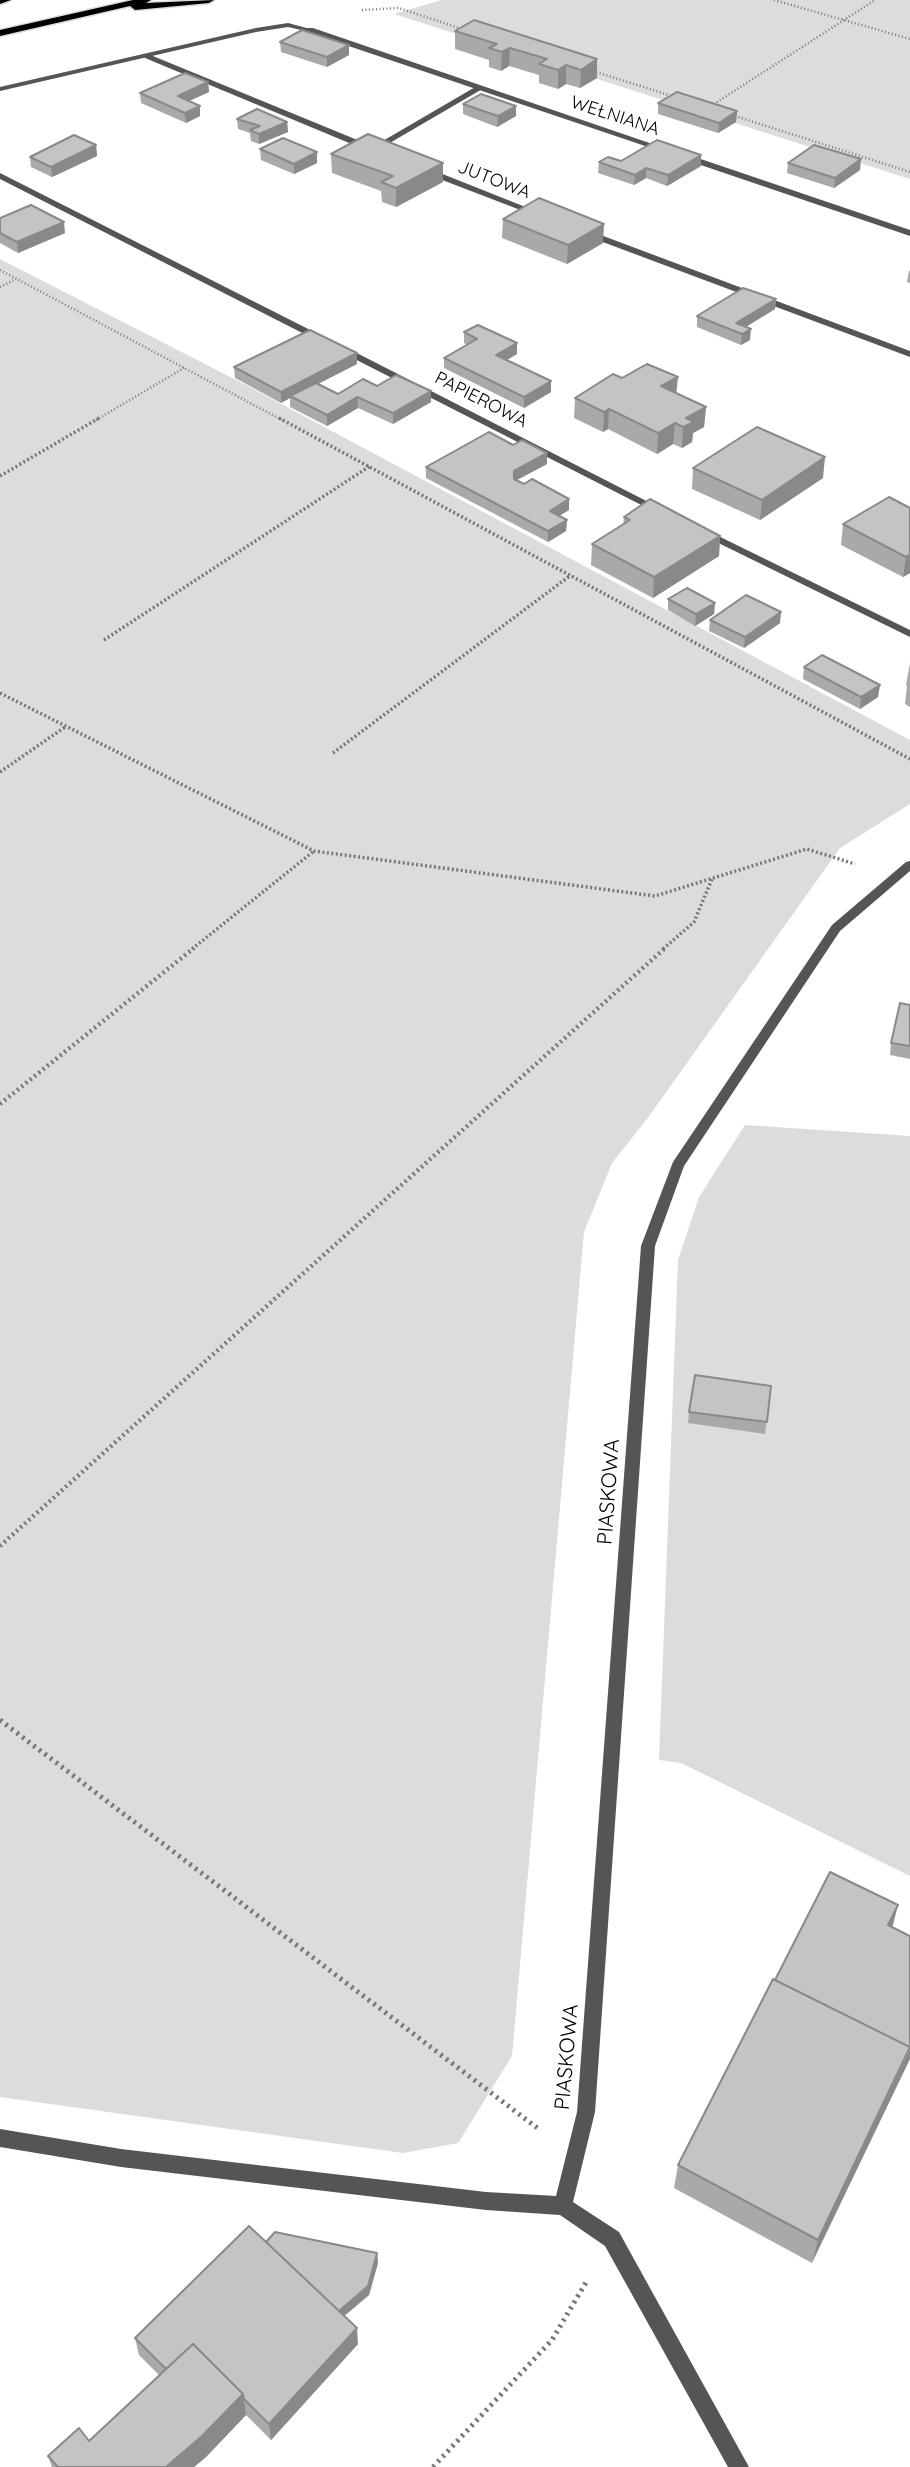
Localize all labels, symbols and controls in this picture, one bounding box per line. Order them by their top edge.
street label: WEŁNIANA [568,92,662,140]
street label: JUTOWA [455,156,533,204]
street label: PAPIEROWA [431,367,531,433]
street label: PIASKOWA [593,1438,625,1546]
street label: PIASKOWA [550,2003,584,2111]

